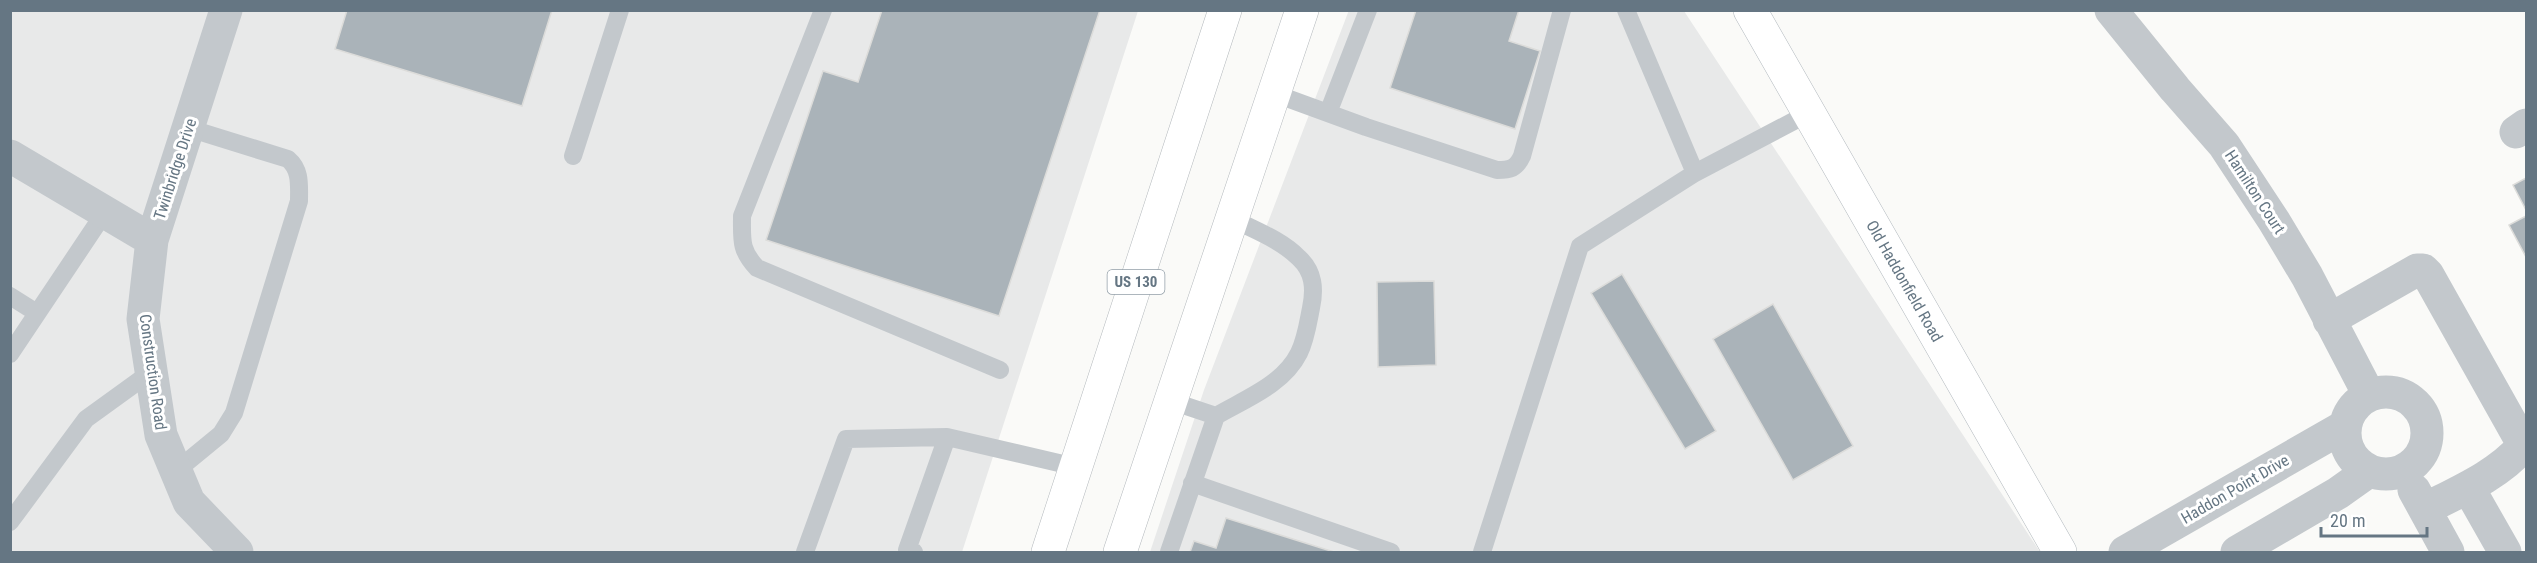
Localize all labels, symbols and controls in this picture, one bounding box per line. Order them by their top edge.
street label: Twinbridge Drive [150,116,200,222]
street label: Hamilton Court [2221,147,2289,238]
street label: Old Haddonfield Road [1863,217,1947,345]
road number: US 130 [1108,270,1164,294]
street label: Construction Road [135,313,171,431]
street label: Haddon Point Drive [2178,450,2292,528]
scale bar [2321,500,2428,538]
text: 20 m [2330,510,2365,531]

